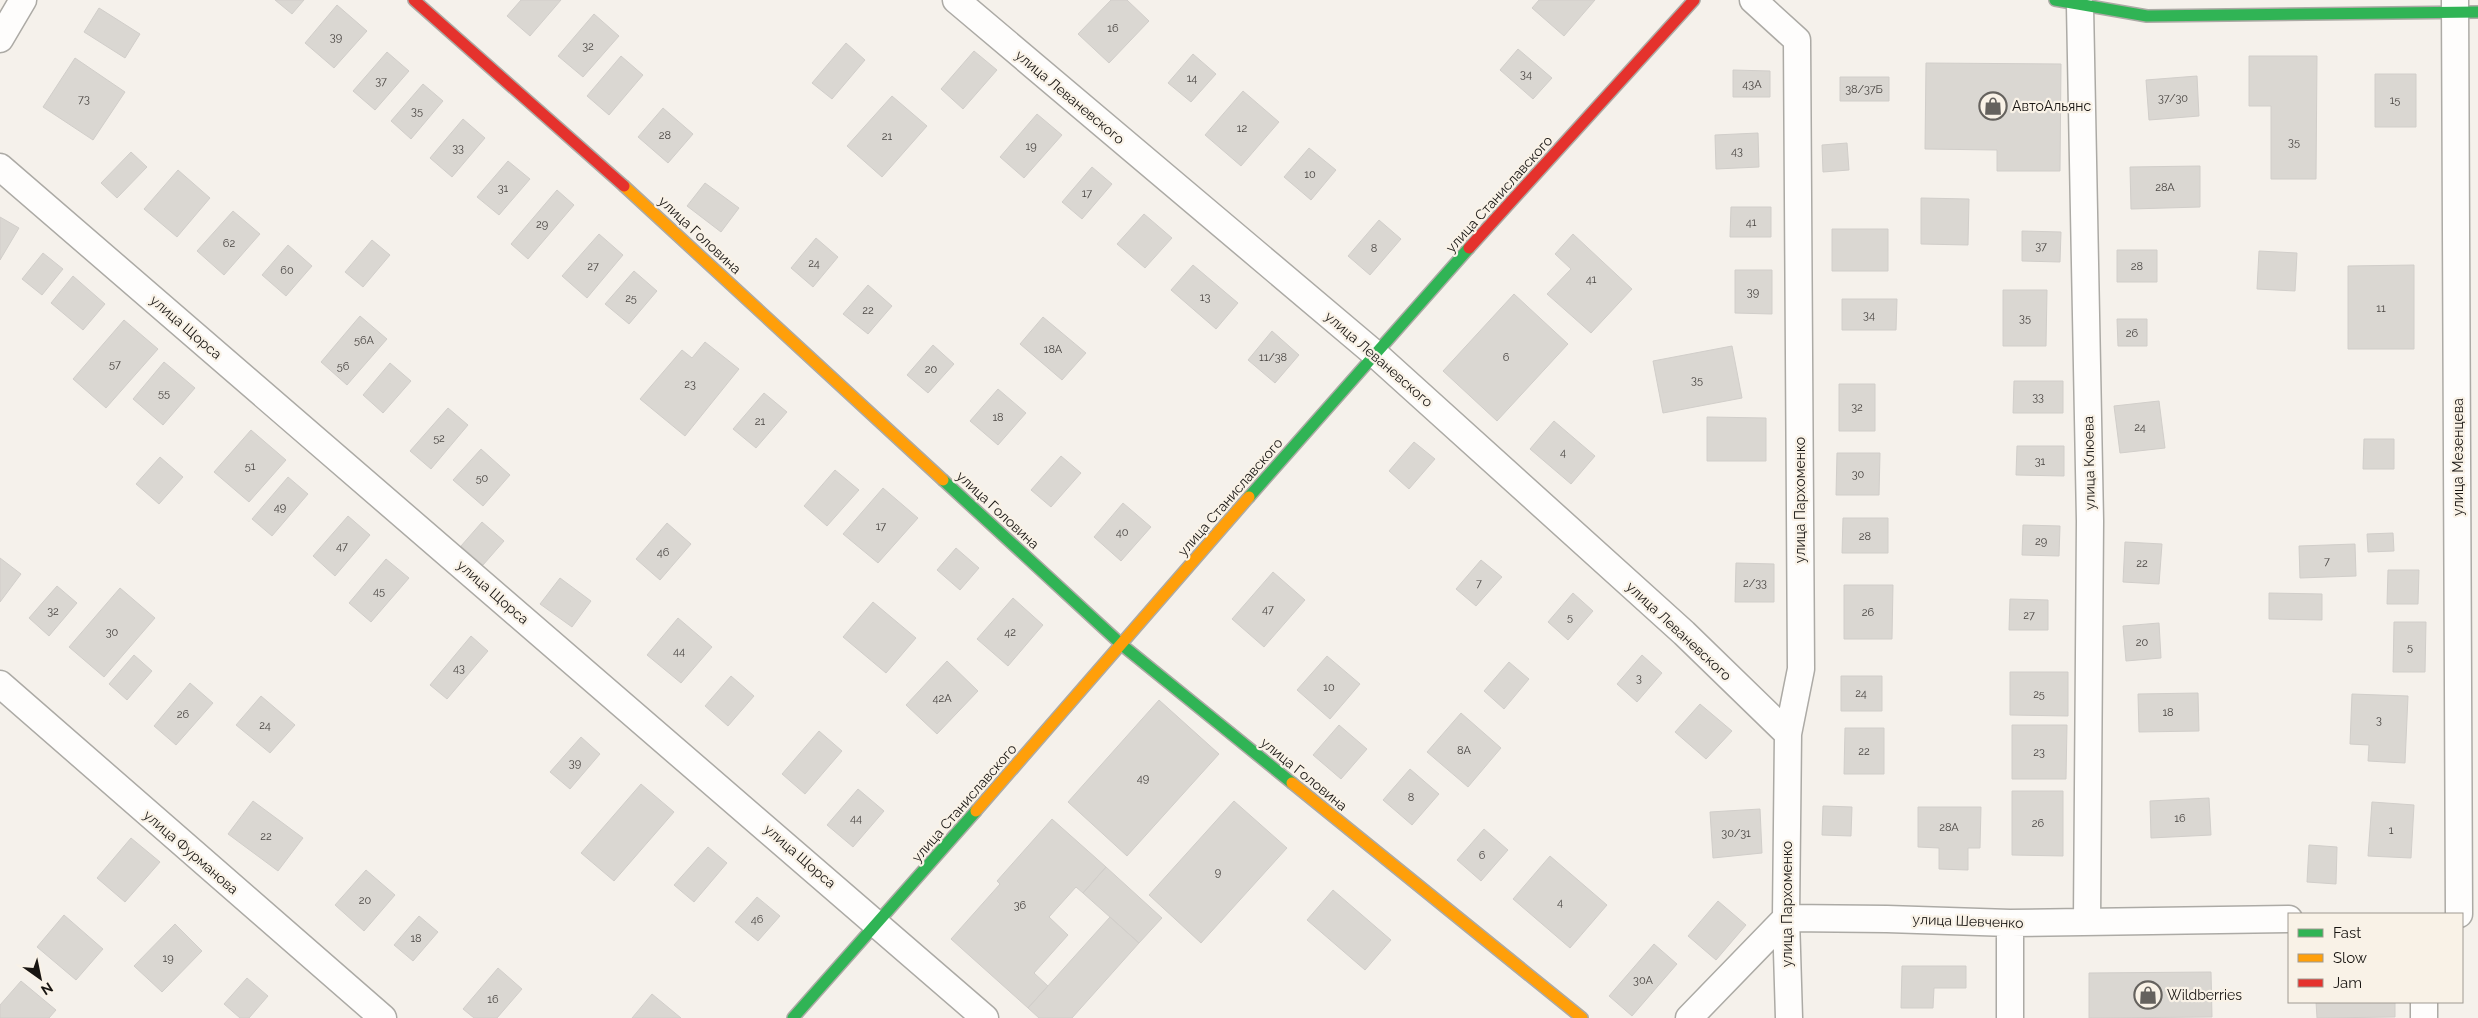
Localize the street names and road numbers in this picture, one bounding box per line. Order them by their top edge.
street label: улица Леваневского [1012,47,1128,147]
street label: улица Станиславского [1442,132,1556,256]
street label: улица Головина [656,193,744,277]
street label: улица Щорса [147,292,225,362]
street label: улица Леваневского [1322,308,1436,410]
street label: улица Мезенцева [2450,398,2466,516]
street label: улица Клюева [2080,416,2098,510]
street label: улица Станиславского [1174,435,1286,559]
street label: улица Пархоменко [1792,437,1808,563]
street label: улица Головина [954,468,1042,552]
street label: улица Щорса [454,557,532,627]
street label: улица Леваневского [1623,578,1735,684]
street label: улица Головина [1258,734,1350,814]
street label: улица Станиславского [908,741,1020,865]
street label: улица Фурманова [141,807,241,897]
street label: улица Щорса [761,821,839,891]
street label: улица Пархоменко [1779,841,1795,967]
street label: улица Шевченко [1912,911,2024,931]

